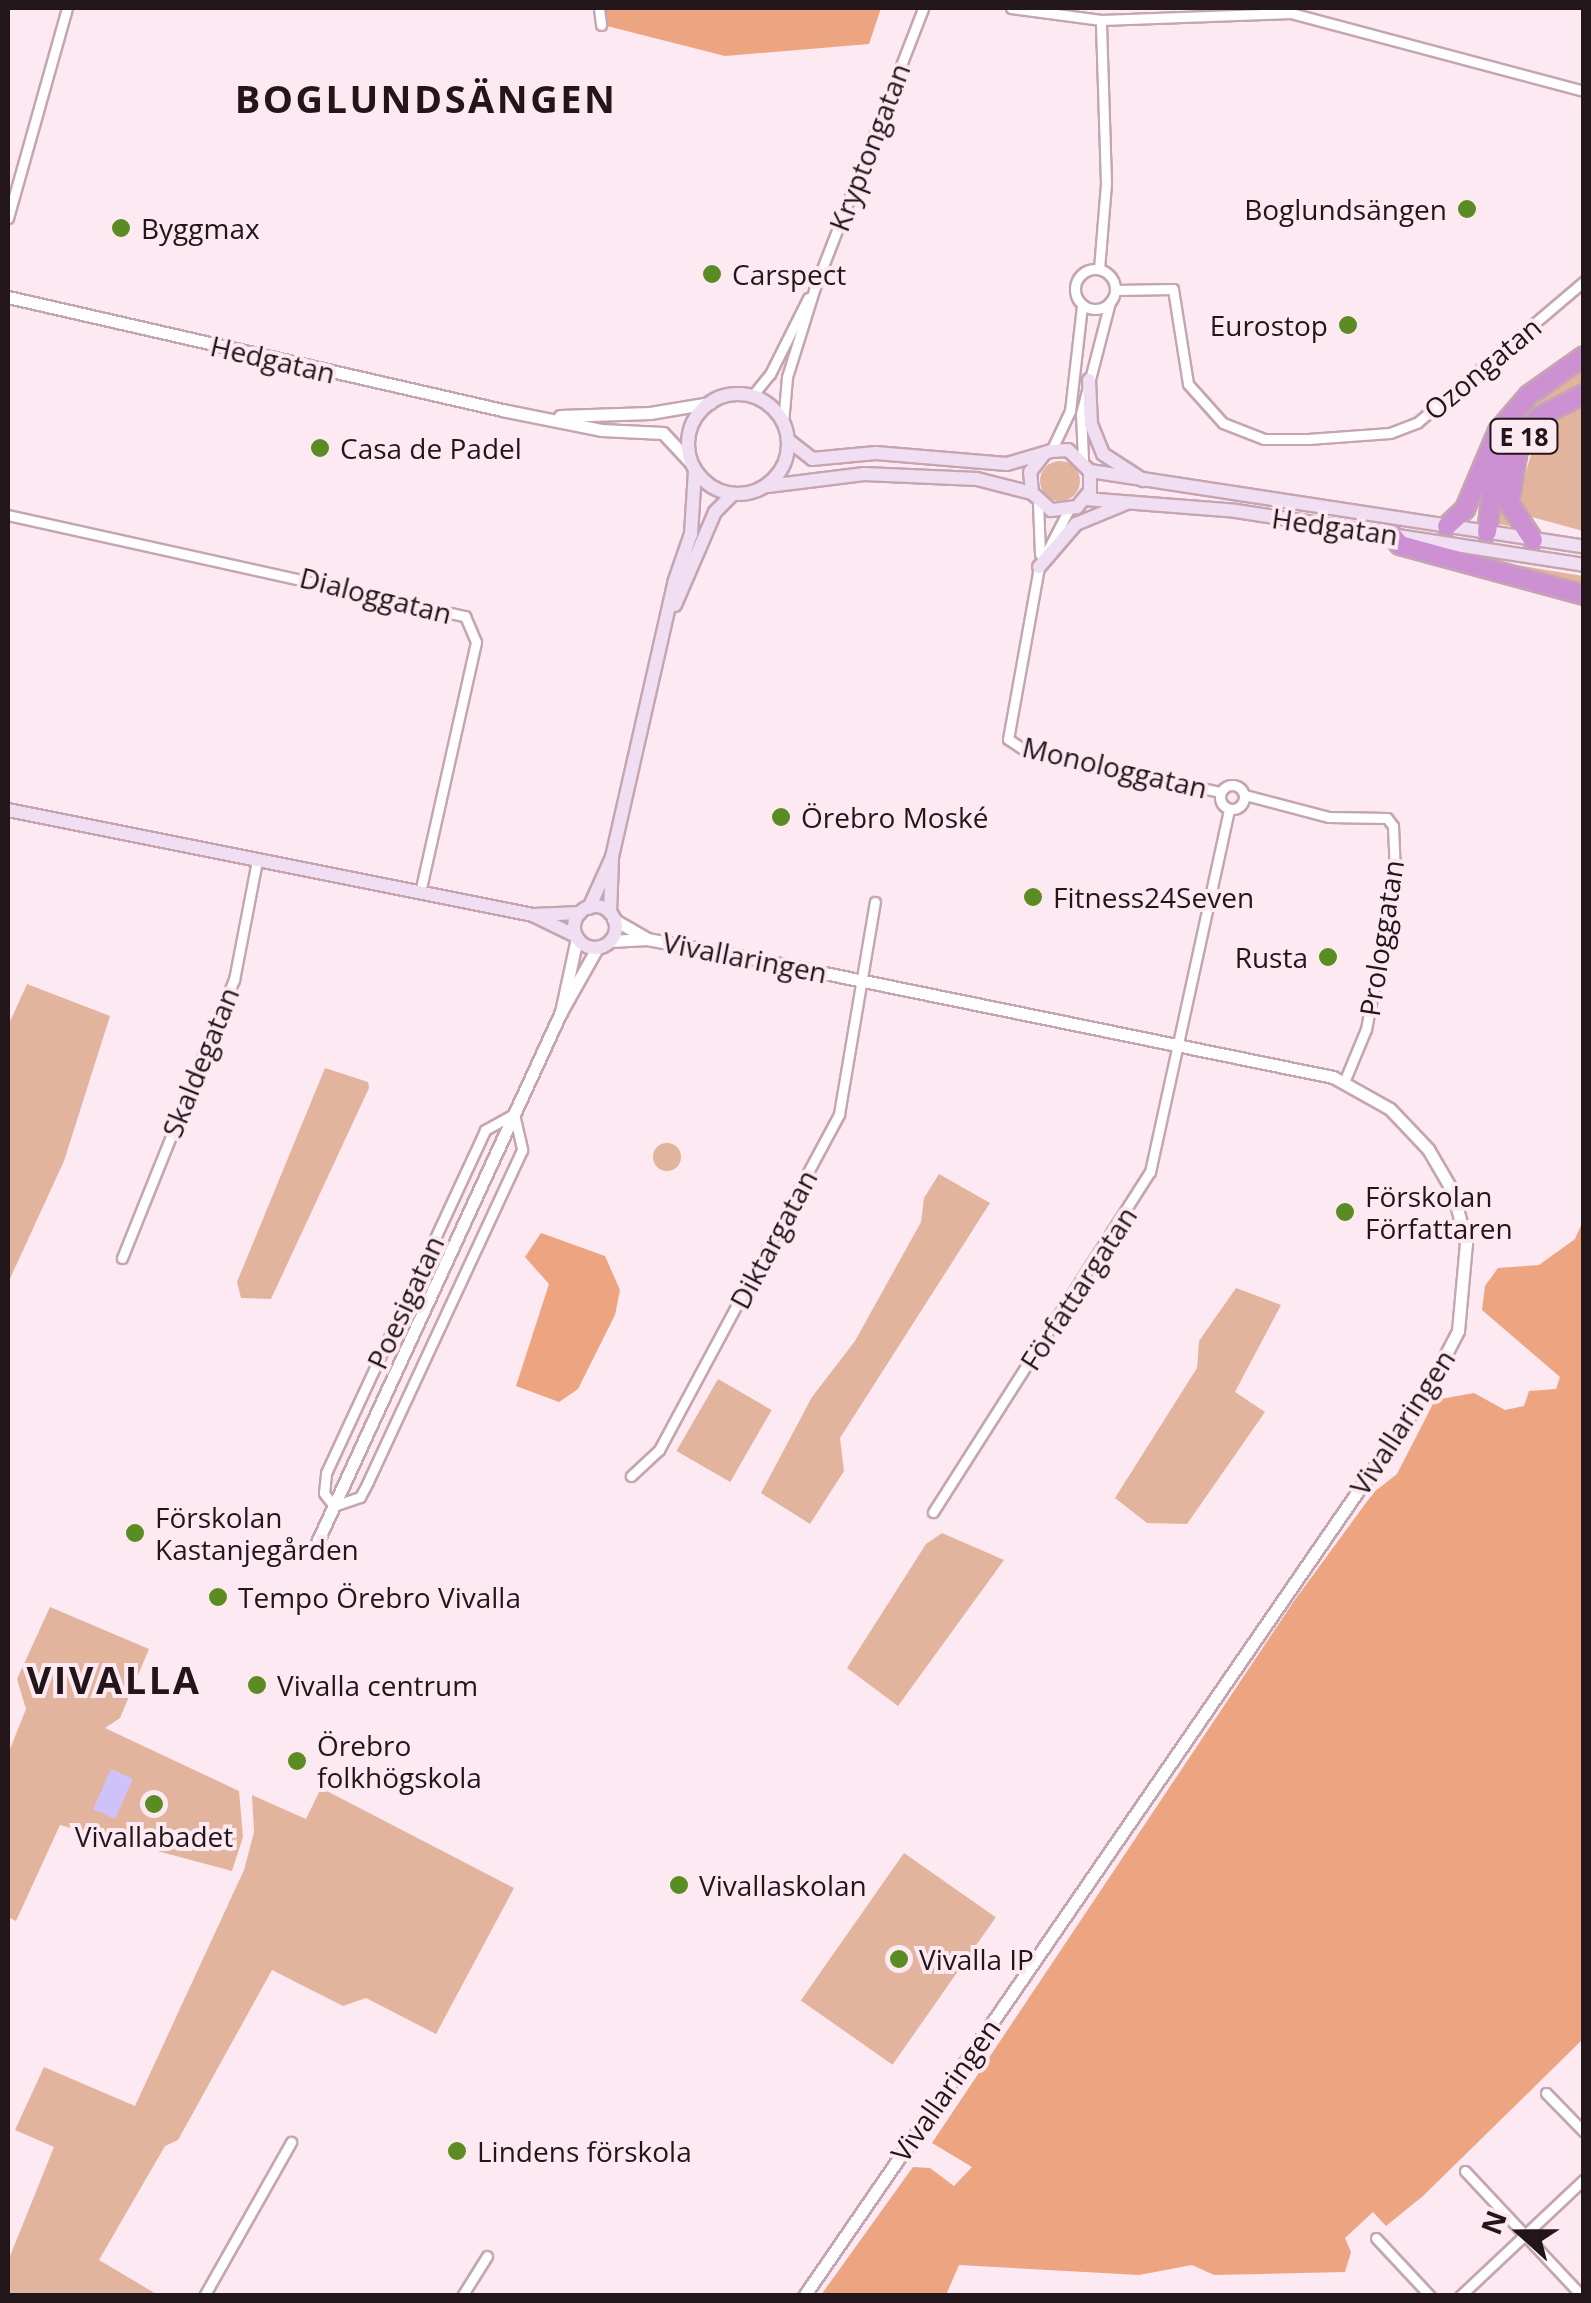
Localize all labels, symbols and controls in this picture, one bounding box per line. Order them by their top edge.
street label: Kryptongatan [822,58,916,236]
district label: BOGLUNDSÄNGEN [235,76,617,122]
place label: Boglundsängen [1244,192,1447,226]
marker: Boglundsängen [1456,198,1478,220]
place label: Byggmax [141,211,260,245]
marker: Byggmax [110,217,132,239]
place label: Carspect [732,257,846,291]
marker: Carspect [701,263,723,285]
place label: Eurostop [1210,308,1328,342]
street label: Ozongatan [1417,309,1547,427]
marker: Eurostop [1337,314,1359,336]
street label: Hedgatan [207,328,339,390]
road number: E 18 [1489,416,1559,456]
place label: Casa de Padel [340,431,522,465]
marker: Casa de Padel [309,437,331,459]
street label: Hedgatan [1270,501,1400,551]
street label: Dialoggatan [296,560,456,630]
street label: Monologgatan [1019,729,1211,805]
place label: Örebro Moské [801,800,988,834]
marker: Örebro Moské [770,806,792,828]
street label: Prologgatan [1352,857,1410,1019]
place label: Fitness24Seven [1053,880,1254,914]
marker: Fitness24Seven [1022,886,1044,908]
street label: Vivallaringen [660,925,830,989]
place label: Rusta [1235,940,1308,974]
marker: Rusta [1317,946,1339,968]
street label: Skaldegatan [155,982,245,1142]
street label: Diktargatan [722,1164,824,1314]
place label: Förskolan Författaren [1365,1179,1513,1245]
street label: Författargatan [1013,1200,1143,1376]
marker: Förskolan Författaren [1334,1201,1356,1223]
street label: Poesigatan [359,1230,451,1374]
street label: Vivallaringen [1342,1343,1462,1501]
place label: Förskolan Kastanjegården [155,1500,359,1566]
marker: Förskolan Kastanjegården [124,1522,146,1544]
place label: Tempo Örebro Vivalla [238,1580,521,1614]
marker: Tempo Örebro Vivalla [207,1586,229,1608]
district label: VIVALLA [27,1657,201,1703]
place label: Vivalla centrum [277,1668,478,1702]
marker: Vivalla centrum [246,1674,268,1696]
place label: Örebro folkhögskola [317,1728,482,1794]
marker: Örebro folkhögskola [286,1750,308,1772]
marker: Vivallabadet [143,1793,165,1815]
place label: Vivallabadet [75,1819,233,1853]
place label: Vivallaskolan [699,1868,867,1902]
marker: Vivallaskolan [668,1874,690,1896]
place label: Vivalla IP [919,1942,1034,1976]
marker: Vivalla IP [888,1948,910,1970]
street label: Vivallaringen [883,2012,1007,2168]
place label: Lindens förskola [477,2134,692,2168]
marker: Lindens förskola [446,2140,468,2162]
north arrow [1471,2183,1571,2283]
text: N [1471,2205,1515,2240]

